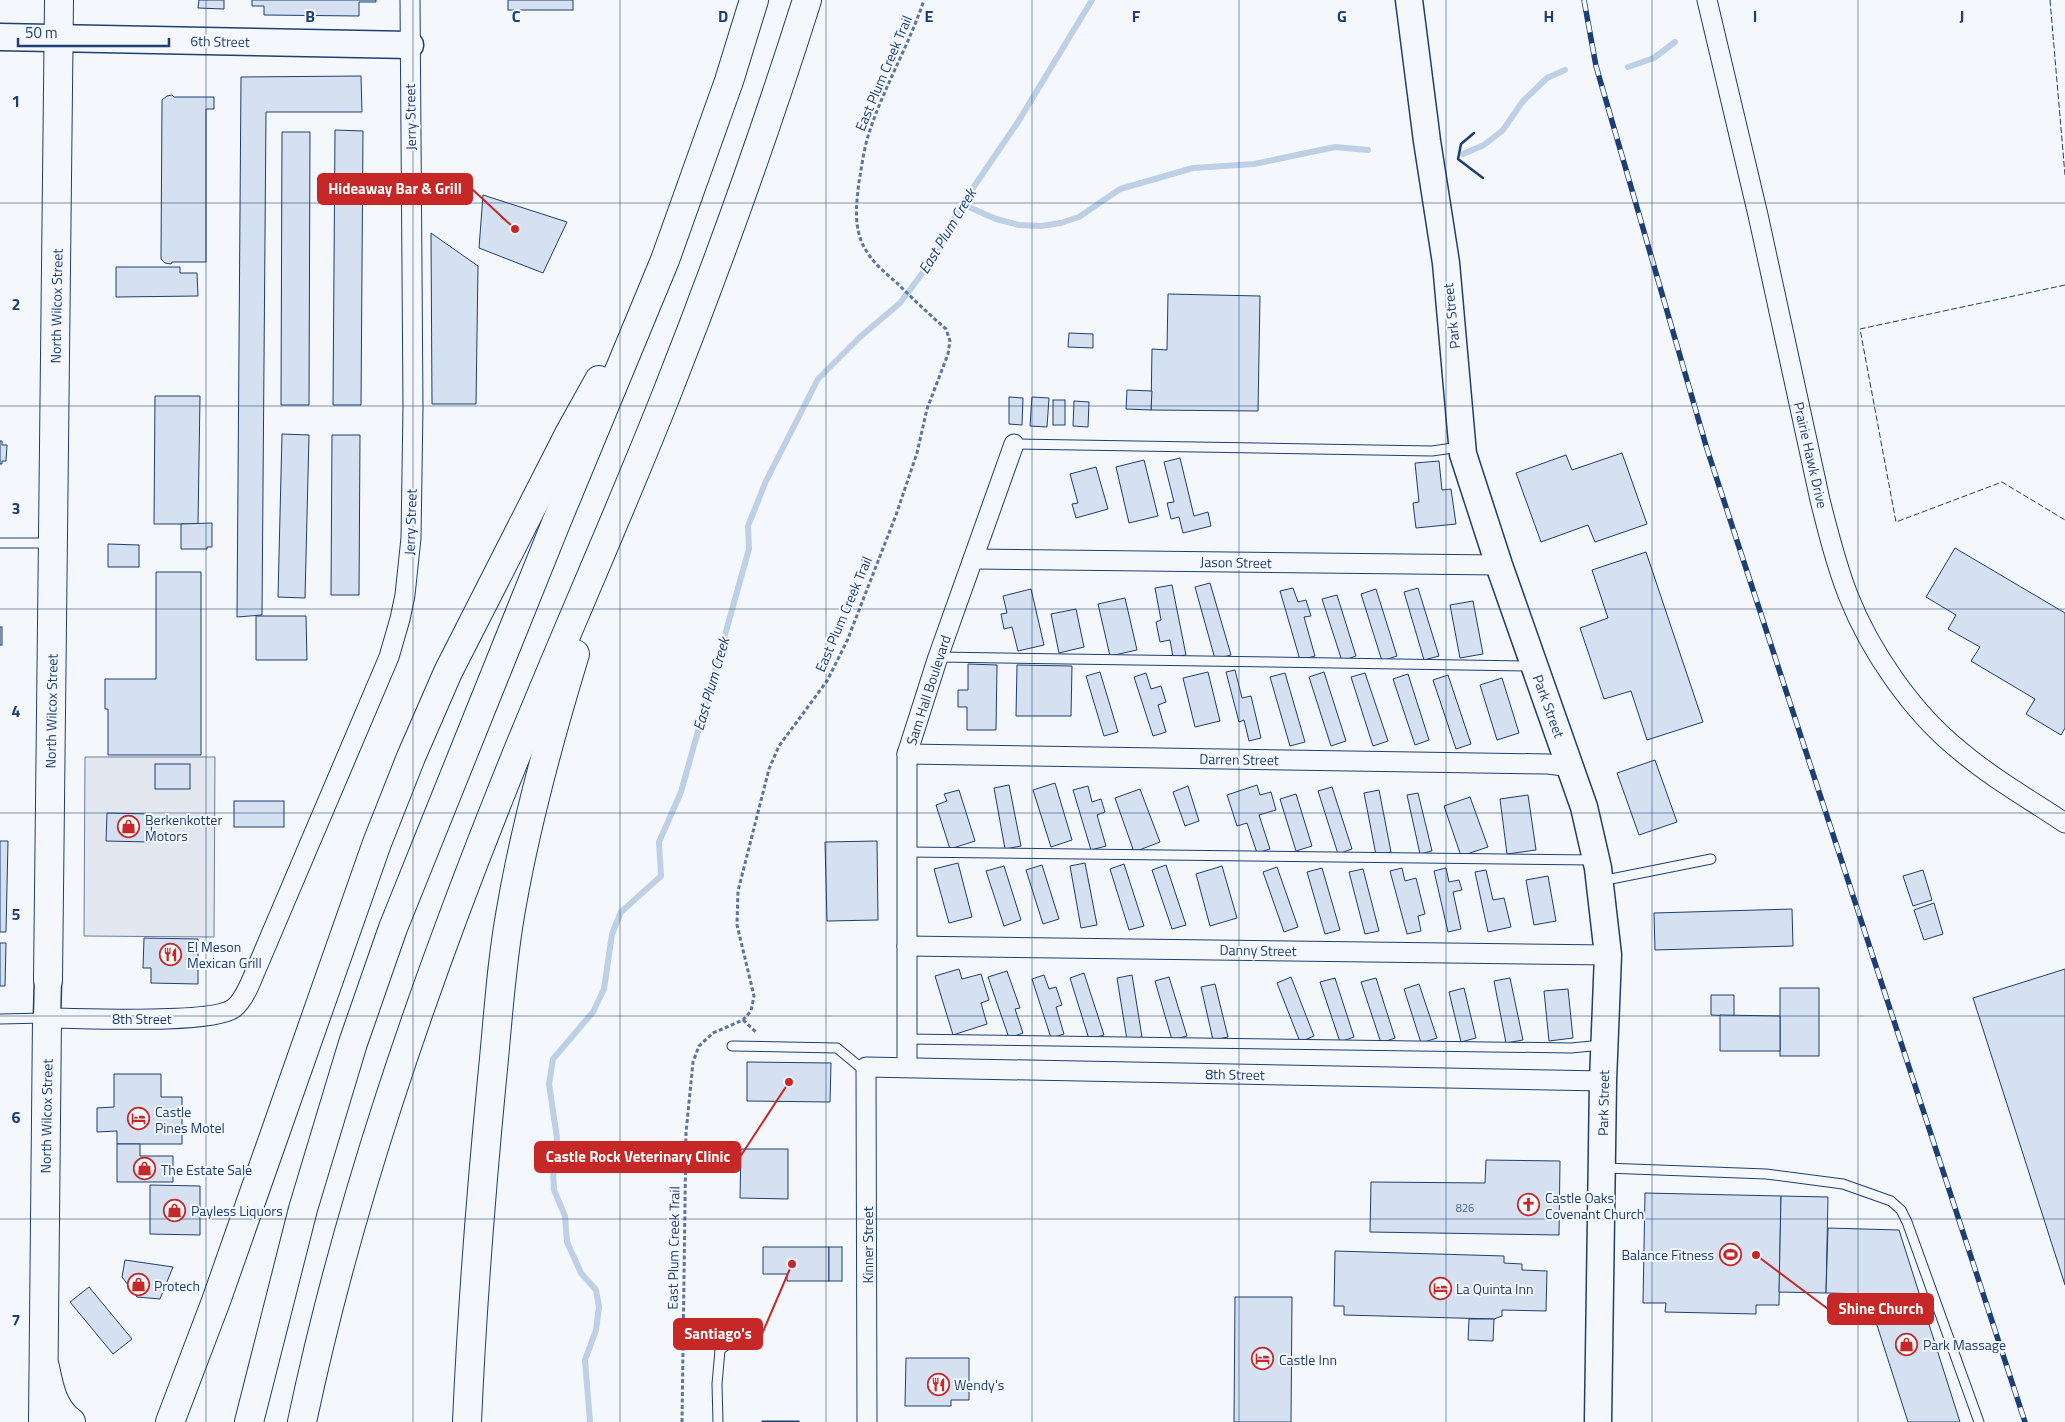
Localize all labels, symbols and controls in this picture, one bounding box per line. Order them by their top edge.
text: B [305,4,315,28]
text: C [512,4,521,28]
text: D [718,4,728,28]
text: E [925,4,934,28]
text: F [1132,4,1141,28]
text: G [1337,4,1347,28]
text: H [1544,4,1554,28]
text: I [1753,4,1757,28]
text: J [1960,4,1964,28]
street label: East Plum Creek Trail [849,12,917,134]
scale bar [18,15,169,47]
text: 50 m [25,21,58,44]
street label: 6th Street [190,30,250,52]
street label: Jerry Street [399,83,421,151]
text: 1 [12,89,20,113]
callout: Hideaway Bar & Grill [318,174,472,204]
text: Hideaway Bar & Grill [328,177,462,200]
water label: East Plum Creek [912,182,983,278]
street label: North Wilcox Street [45,248,67,363]
street label: Park Street [1437,282,1465,350]
text: 2 [12,292,20,316]
street label: Prairie Hawk Drive [1789,400,1833,510]
street label: Jerry Street [398,488,422,556]
text: 3 [12,496,20,520]
street label: Jason Street [1200,551,1272,573]
street label: East Plum Creek Trail [809,553,877,675]
street label: Sam Hall Boulevard [900,632,956,748]
water label: East Plum Creek [687,633,736,733]
street label: North Wilcox Street [40,653,62,768]
street label: Park Street [1528,671,1570,741]
text: 4 [12,699,21,723]
street label: Darren Street [1199,748,1279,770]
place label: Berkenkotter Motors [145,809,222,846]
shop icon: Berkenkotter Motors [117,815,141,839]
text: 5 [12,902,21,926]
place label: El Meson Mexican Grill [187,936,262,973]
street label: Danny Street [1219,939,1297,961]
restaurant icon: El Meson Mexican Grill [159,942,183,966]
street label: 8th Street [112,1008,172,1029]
street label: North Wilcox Street [35,1058,57,1173]
street label: 8th Street [1205,1063,1265,1085]
street label: Park Street [1592,1070,1614,1136]
place label: Castle Pines Motel [155,1101,225,1138]
text: 6 [12,1105,21,1129]
hotel icon: Castle Pines Motel [127,1107,151,1131]
callout: Castle Rock Veterinary Clinic [535,1142,740,1172]
text: Castle Rock Veterinary Clinic [546,1145,730,1168]
shop icon: The Estate Sale [133,1157,157,1181]
place label: The Estate Sale [161,1159,252,1180]
street label: East Plum Creek Trail [661,1186,685,1310]
place label: Castle Oaks Covenant Church [1545,1187,1644,1224]
church icon: Castle Oaks Covenant Church [1517,1193,1541,1217]
shop icon: Payless Liquors [163,1198,187,1222]
place label: Payless Liquors [191,1200,283,1221]
house number: 826 [1456,1200,1474,1216]
street label: Kinner Street [857,1206,878,1284]
sports icon: Balance Fitness [1718,1242,1742,1266]
place label: Balance Fitness [1621,1244,1714,1265]
shop icon: Protech [126,1273,150,1297]
place label: Protech [154,1275,200,1296]
hotel icon: La Quinta Inn [1428,1276,1452,1300]
place label: La Quinta Inn [1456,1278,1534,1299]
callout: Shine Church [1828,1294,1933,1324]
text: Shine Church [1839,1297,1923,1320]
text: 7 [12,1308,20,1332]
callout: Santiago's [674,1319,762,1349]
text: Santiago's [684,1322,752,1345]
shop icon: Park Massage [1895,1332,1919,1356]
place label: Park Massage [1923,1334,2006,1355]
hotel icon: Castle Inn [1251,1347,1275,1371]
place label: Castle Inn [1279,1349,1337,1370]
restaurant icon: Wendy's [926,1372,950,1396]
place label: Wendy's [954,1374,1004,1395]

